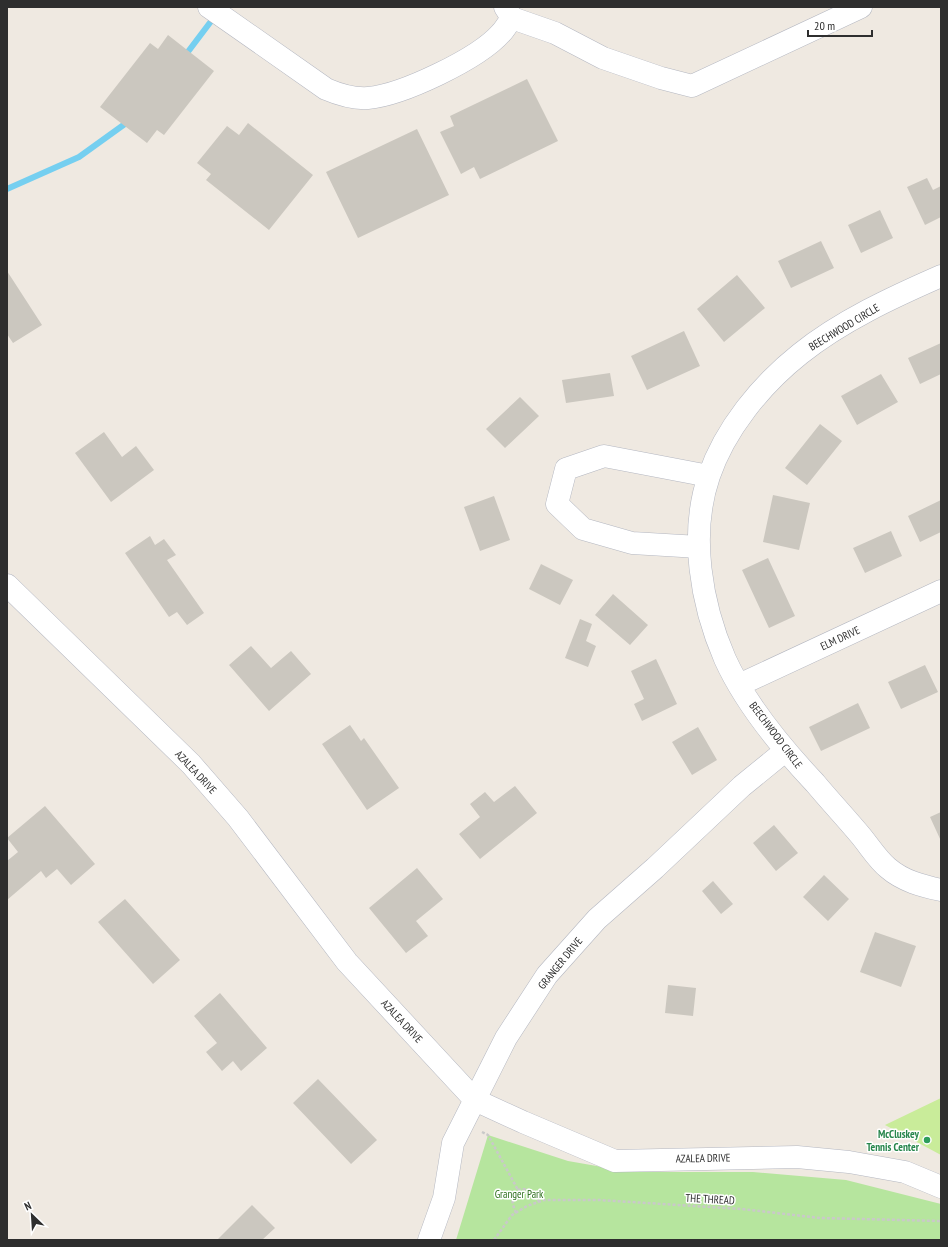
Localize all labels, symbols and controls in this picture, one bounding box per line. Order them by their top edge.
scale bar [808,12,872,38]
text: 20 m [814,18,835,33]
street label: BEECHWOOD CIRCLE [806,300,882,354]
street label: ELM DRIVE [818,623,862,653]
street label: BEECHWOOD CIRCLE [746,699,806,771]
street label: AZALEA DRIVE [172,747,220,797]
street label: GRANGER DRIVE [535,934,585,992]
street label: AZALEA DRIVE [378,996,426,1046]
place label: McCluskey Tennis Center [866,1127,920,1154]
marker: McCluskey Tennis Center [922,1135,932,1145]
street label: AZALEA DRIVE [675,1151,731,1165]
park label: Granger Park [495,1187,544,1201]
street label: THE THREAD [685,1191,735,1207]
north arrow [12,1195,52,1235]
text: N [22,1198,33,1214]

